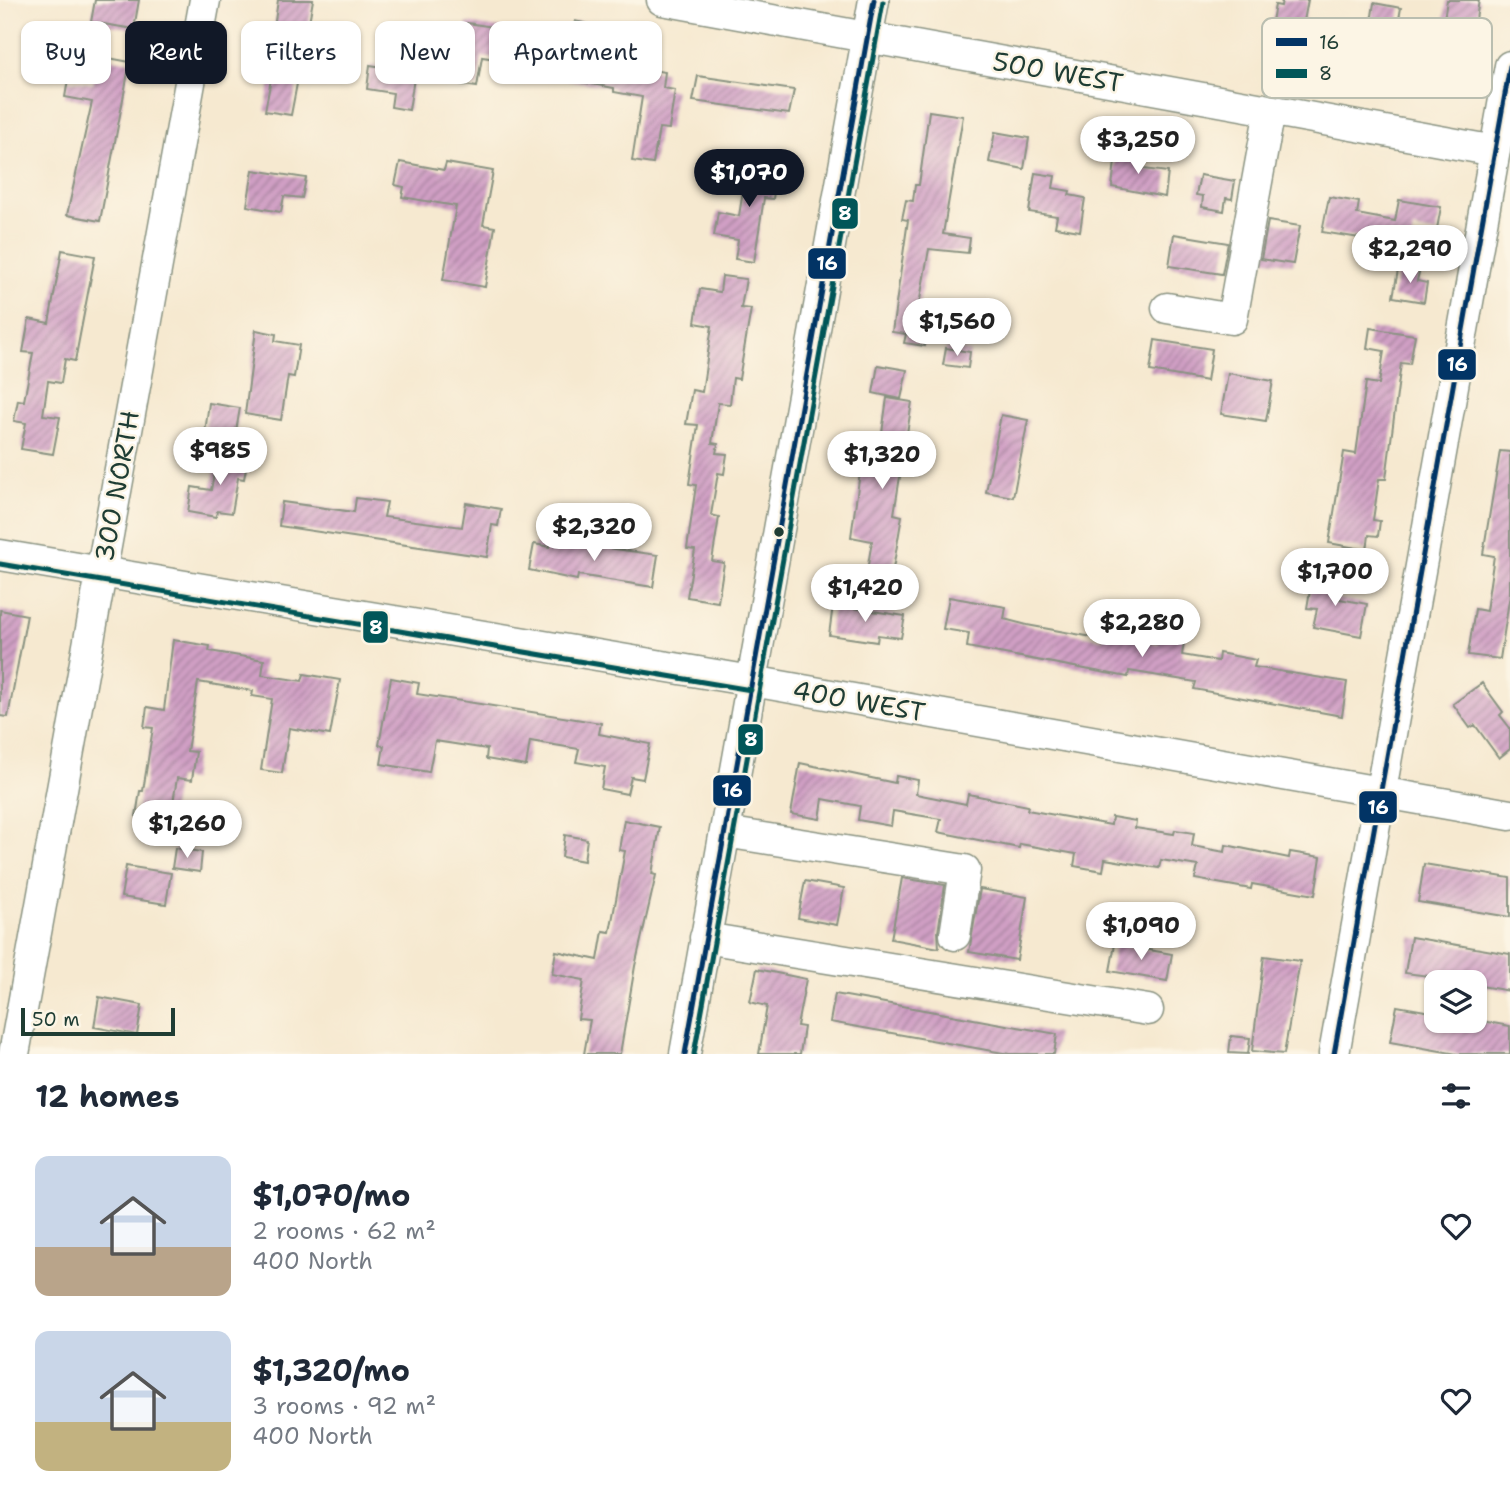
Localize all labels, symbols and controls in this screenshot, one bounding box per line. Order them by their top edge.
legend [1262,18,1492,98]
chip: Buy [21,21,111,84]
chip: Rent [125,21,227,84]
chip: Filters [241,21,361,84]
chip: New [375,21,475,84]
chip: Apartment [489,21,662,84]
text: 16 [1319,30,1340,55]
street label: 500 WEST [990,43,1126,100]
text: 8 [1319,61,1332,86]
pin: $3,250 [1081,116,1195,176]
text: $3,250 [1096,124,1180,154]
pin: $1,070 [692,150,806,209]
text: $1,070 [710,157,788,187]
line badge: 8 [831,197,859,230]
text: 8 [838,201,852,226]
pin: $2,290 [1353,226,1467,285]
text: $2,290 [1368,233,1452,263]
line badge: 16 [807,247,847,280]
text: 16 [816,251,838,276]
pin: $1,560 [900,298,1014,358]
text: $1,560 [918,306,996,336]
line badge: 16 [1437,348,1477,381]
text: 16 [1446,352,1468,377]
street label: 300 NORTH [86,408,147,564]
pin: $985 [179,428,261,487]
pin: $1,320 [825,432,939,491]
text: $985 [189,435,251,465]
text: $1,320 [843,439,921,469]
pin: $2,320 [537,504,651,563]
text: $2,320 [552,511,636,541]
unlabelled marker [772,525,786,539]
pin: $1,700 [1278,548,1392,608]
text: $1,700 [1297,556,1373,586]
pin: $1,420 [808,564,922,624]
text: $1,420 [827,572,903,602]
pin: $2,280 [1085,600,1199,659]
text: $2,280 [1099,607,1185,637]
line badge: 8 [362,610,389,644]
text: 8 [369,615,383,640]
street label: 400 WEST [790,672,928,729]
line badge: 8 [737,723,764,756]
text: 8 [744,727,758,752]
line badge: 16 [712,774,752,807]
text: 16 [721,778,743,803]
line badge: 16 [1358,790,1398,824]
text: 16 [1367,795,1389,820]
pin: $1,260 [130,800,244,860]
text: $1,260 [148,808,226,838]
pin: $1,090 [1084,902,1198,962]
text: $1,090 [1102,910,1180,940]
map controls [1424,970,1487,1033]
button: layers [1424,970,1487,1033]
scale bar [21,1005,175,1037]
text: 50 m [32,1007,80,1032]
text: 12 homes [35,1076,179,1117]
icon: filters [1437,1077,1475,1115]
text: $1,070/mo [252,1175,410,1216]
icon: home [91,1184,175,1268]
icon: heart [1437,1207,1475,1245]
text: 2 rooms · 62 m² [252,1216,436,1246]
text: 400 North [252,1246,373,1276]
text: $1,320/mo [252,1350,410,1391]
icon: home [91,1359,175,1443]
icon: heart [1437,1382,1475,1420]
text: 3 rooms · 92 m² [252,1391,436,1421]
text: 400 North [252,1421,373,1451]

